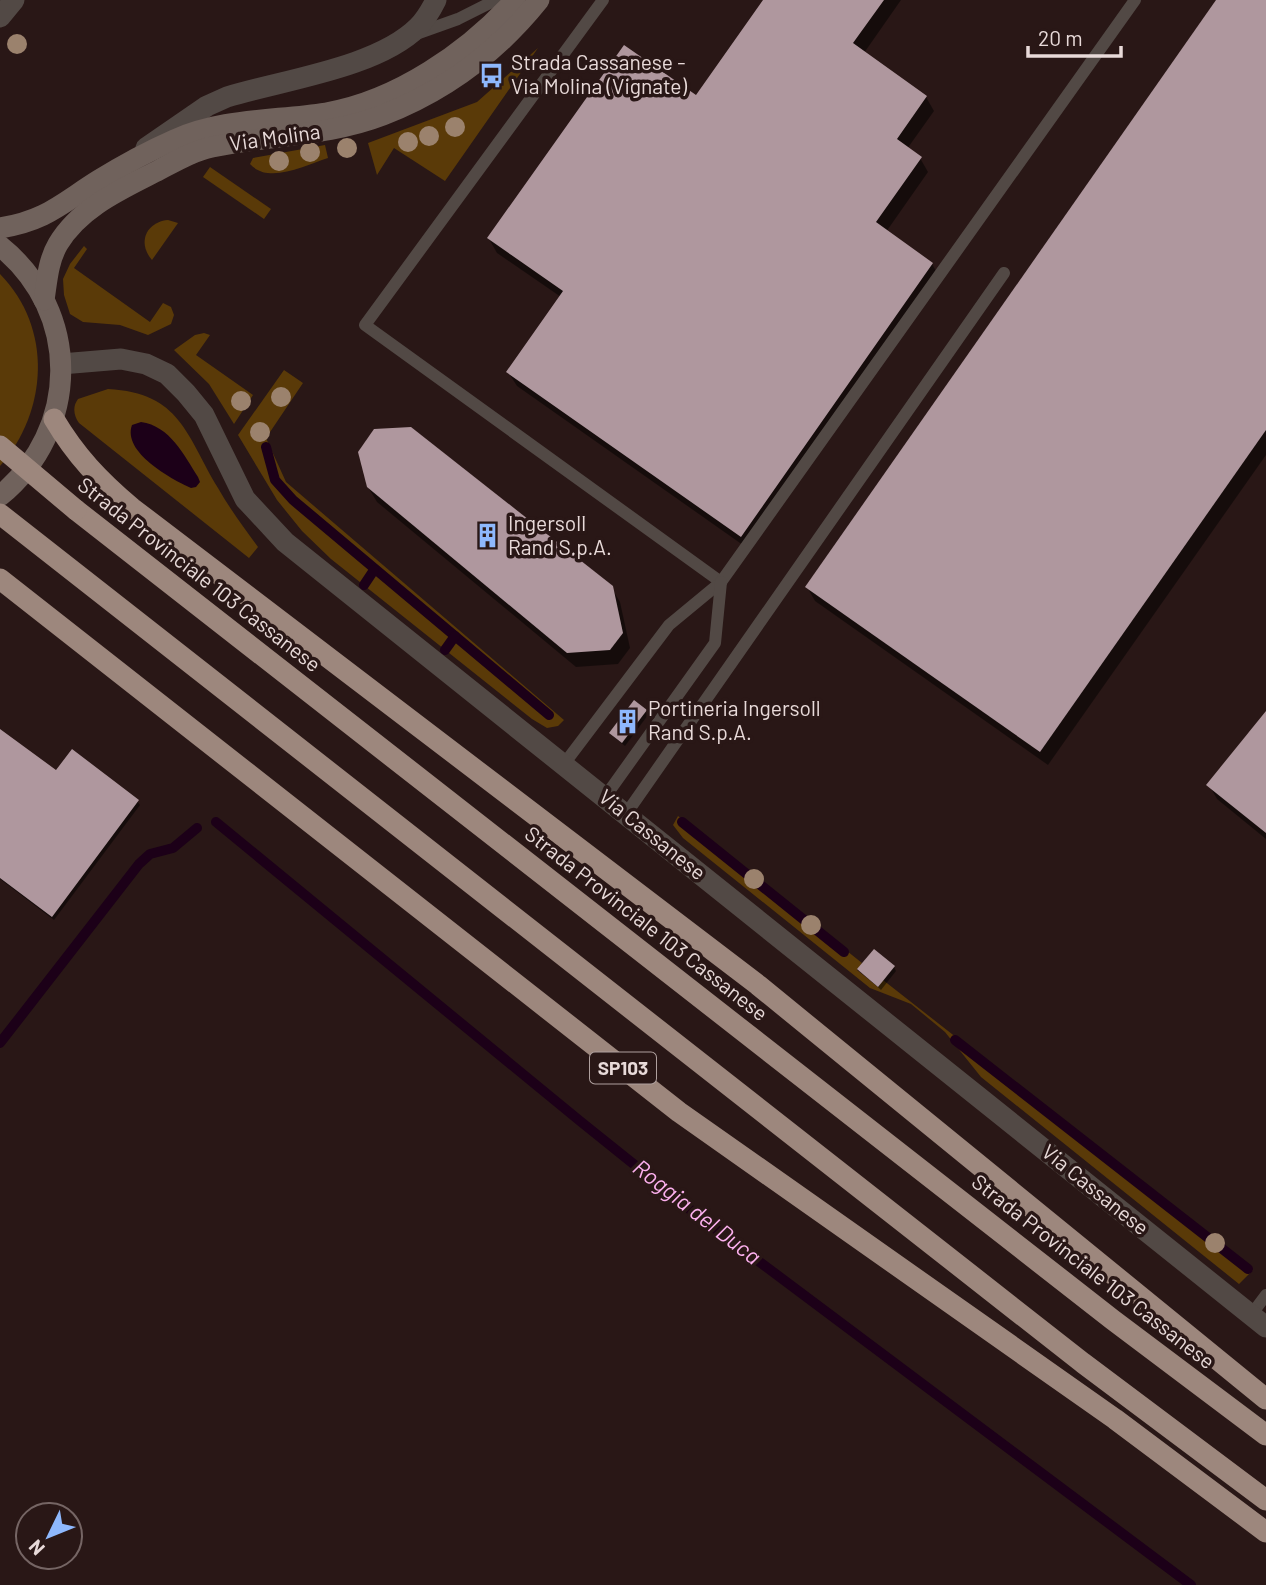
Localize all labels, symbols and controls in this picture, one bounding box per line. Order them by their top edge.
scale bar [1028,14,1121,58]
text: 20 m [1038,25,1083,50]
place label: Strada Cassanese - Via Molina (Vignate) [511,49,687,98]
bus stop icon: Strada Cassanese - Via Molina (Vignate) [477,61,505,89]
street label: Via Molina [228,118,322,155]
street label: Strada Provinciale 103 Cassanese [74,471,326,676]
place label: Ingersoll Rand S.p.A. [508,510,612,559]
building icon: Ingersoll Rand S.p.A. [474,522,502,550]
place label: Portineria Ingersoll Rand S.p.A. [648,695,821,744]
building icon: Portineria Ingersoll Rand S.p.A. [614,707,642,735]
street label: Via Cassanese [595,783,711,884]
street label: Strada Provinciale 103 Cassanese [521,820,773,1025]
road number: SP103 [590,1052,656,1084]
street label: Via Cassanese [1038,1138,1154,1239]
water label: Roggia del Duca [628,1153,767,1270]
street label: Strada Provinciale 103 Cassanese [968,1168,1220,1373]
north arrow [14,1501,84,1571]
text: N [23,1535,49,1560]

